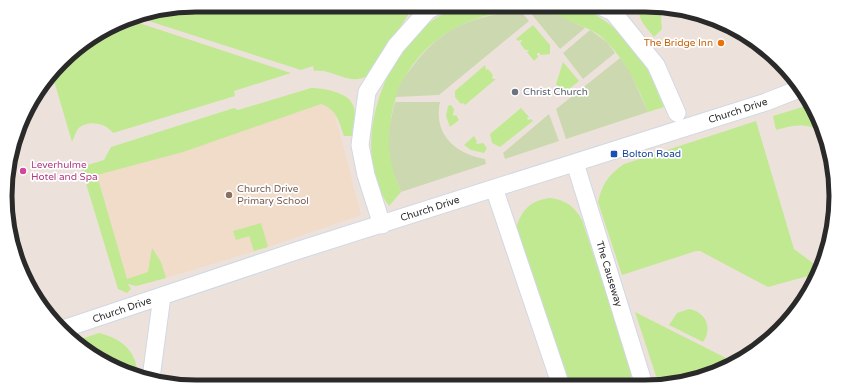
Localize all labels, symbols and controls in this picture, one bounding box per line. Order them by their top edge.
place label: The Bridge Inn [644,37,713,49]
marker: The Bridge Inn [716,38,726,48]
place label: Christ Church [523,86,588,98]
marker: Christ Church [510,87,520,97]
street label: Church Drive [707,96,769,126]
place label: Bolton Road [622,148,681,160]
marker: Bolton Road [609,149,619,159]
place label: Leverhulme Hotel and Spa [31,159,98,183]
marker: Leverhulme Hotel and Spa [18,166,28,176]
place label: Church Drive Primary School [237,183,309,207]
marker: Church Drive Primary School [224,190,234,200]
street label: Church Drive [399,194,461,224]
street label: The Causeway [593,240,625,309]
street label: Church Drive [91,294,153,326]

